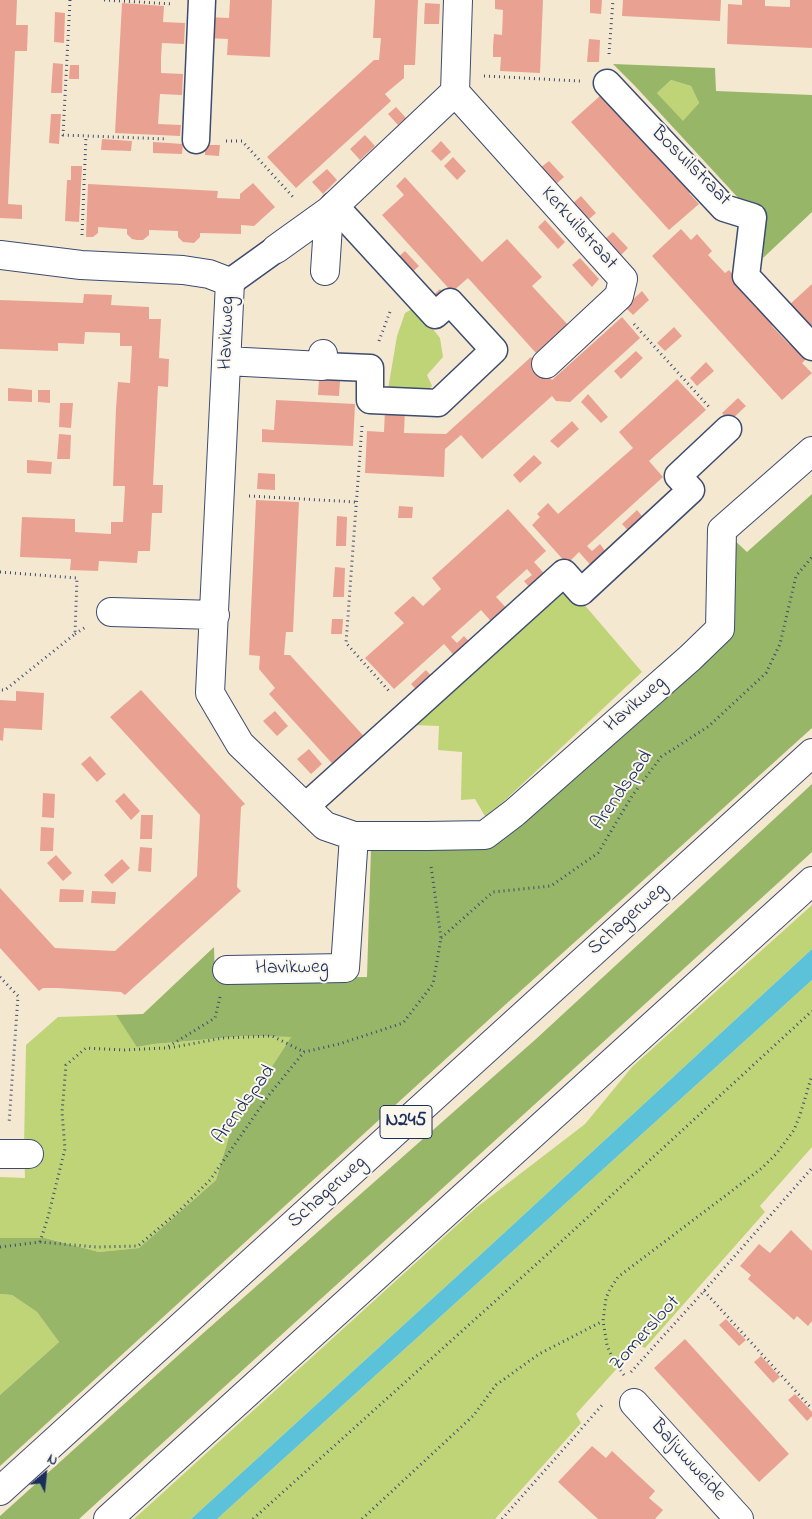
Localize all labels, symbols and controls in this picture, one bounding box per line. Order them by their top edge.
street label: Bosuilstraat [645,122,735,212]
street label: Kerkuilstraat [534,183,622,275]
street label: Havikweg [215,296,241,370]
street label: Havikweg [600,672,672,738]
street label: Arendspad [587,747,659,835]
street label: Schagerweg [584,879,672,961]
street label: Havikweg [255,956,329,982]
street label: Arendspad [208,1061,282,1149]
road number: N245 [380,1106,432,1138]
street label: Schagerweg [284,1152,372,1234]
street label: Zomersloot [606,1291,686,1377]
street label: Baljuwweide [644,1415,730,1507]
north arrow [20,1449,70,1499]
text: N [43,1449,61,1472]

